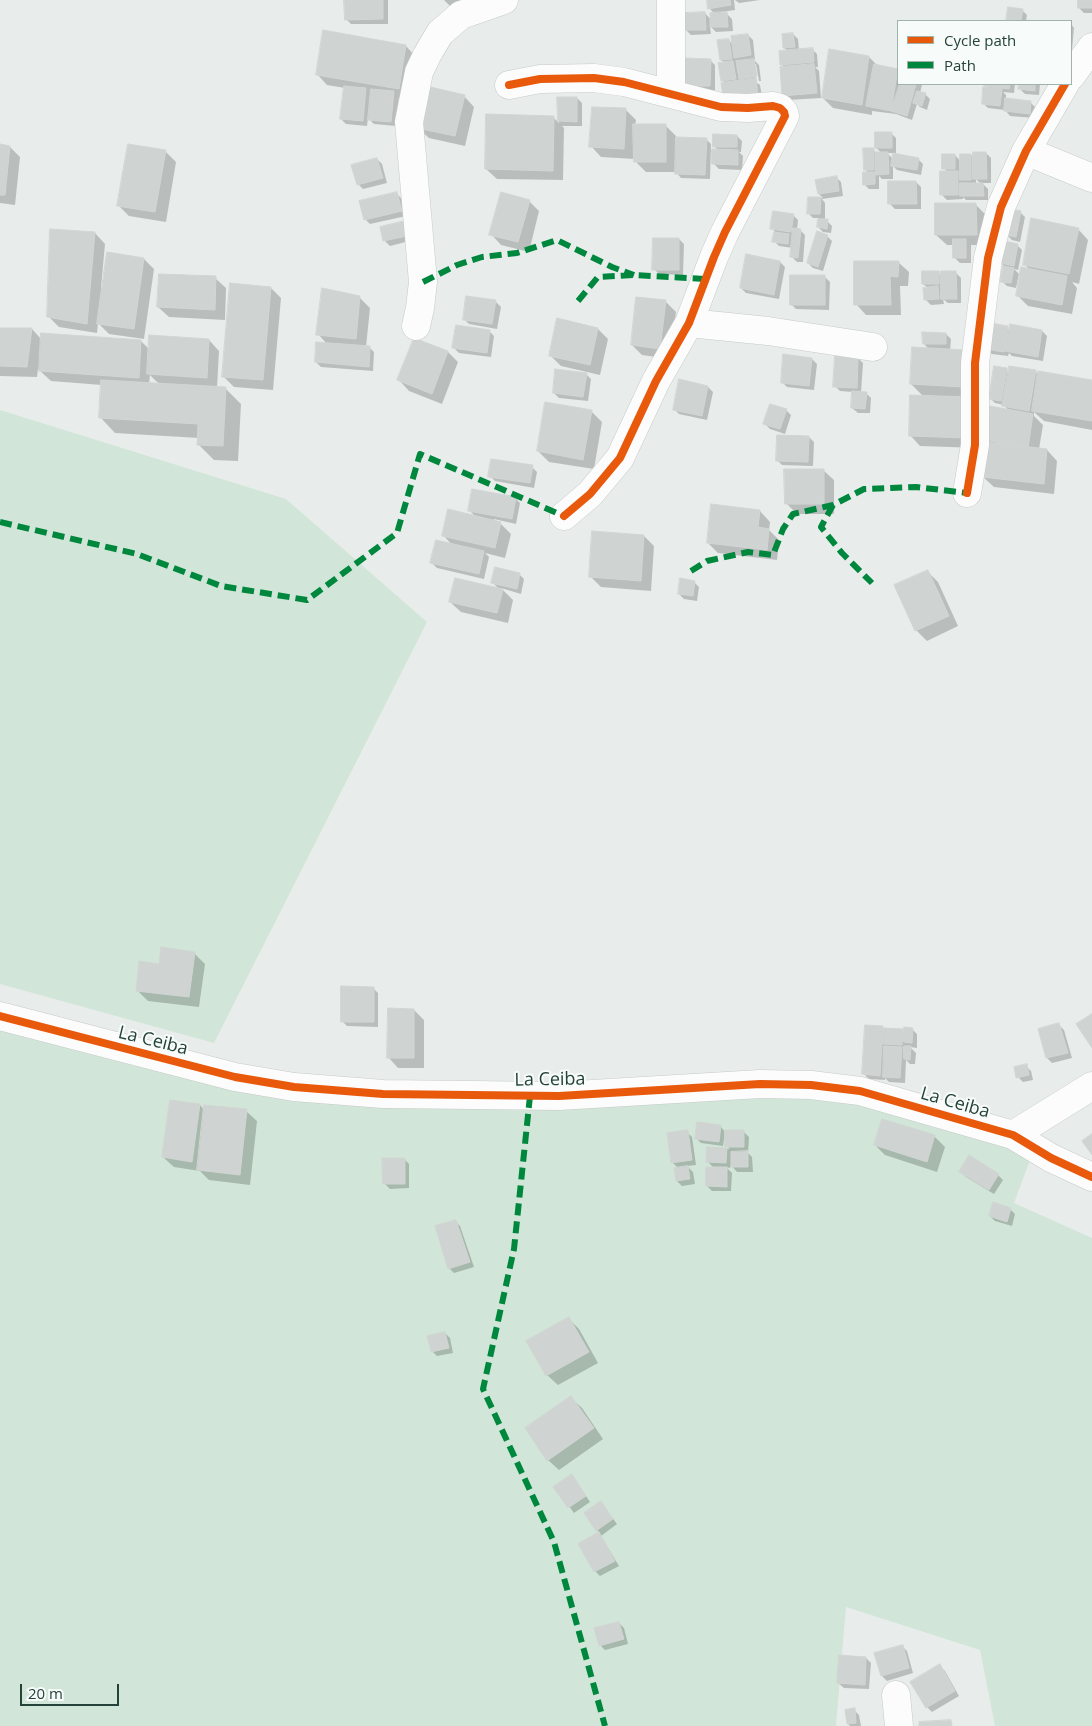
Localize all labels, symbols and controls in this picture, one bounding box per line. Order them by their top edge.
legend [897,20,1072,85]
text: Cycle path [944,30,1016,50]
text: Path [944,55,976,75]
street label: La Ceiba [116,1022,190,1060]
street label: La Ceiba [514,1069,586,1091]
street label: La Ceiba [918,1083,992,1123]
scale bar [22,1674,121,1706]
text: 20 m [28,1683,63,1703]

